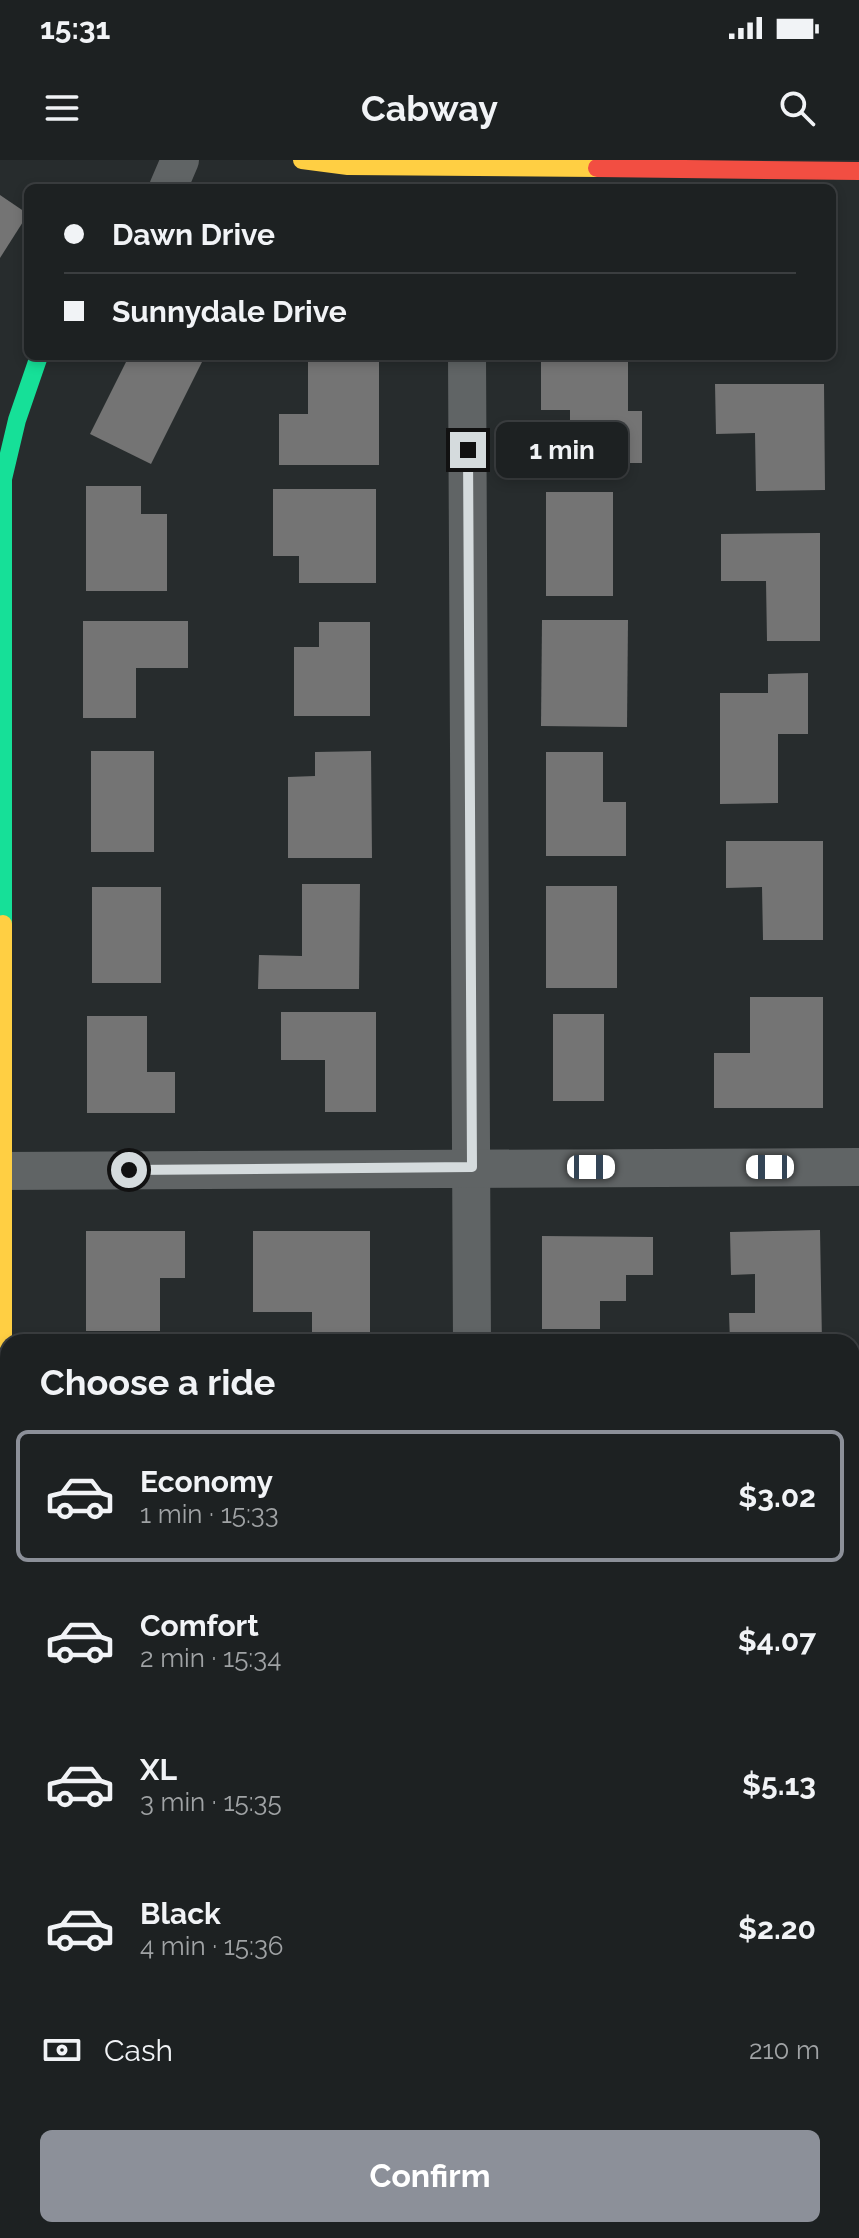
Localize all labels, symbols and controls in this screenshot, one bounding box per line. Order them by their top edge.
text: 15:31 [40,11,110,46]
icon: menu [40,86,84,130]
icon: search [775,86,819,130]
text: Cabway [361,87,498,129]
text: Dawn Drive [112,217,275,252]
text: Sunnydale Drive [112,294,347,329]
callout: 1 min [496,422,628,478]
route end [450,432,486,468]
text: 1 min [529,435,595,465]
route start [111,1152,147,1188]
car [567,1155,615,1179]
car [746,1155,794,1179]
text: Choose a ride [40,1361,275,1403]
icon: car [44,1460,116,1532]
text: Economy [140,1464,273,1499]
text: $3.02 [738,1479,816,1514]
text: 1 min · 15:33 [140,1499,279,1529]
icon: car [44,1604,116,1676]
text: Comfort [140,1608,259,1643]
text: $4.07 [738,1623,816,1658]
text: 2 min · 15:34 [140,1643,281,1673]
icon: car [44,1748,116,1820]
text: XL [140,1752,177,1787]
text: $5.13 [742,1767,816,1802]
text: 3 min · 15:35 [140,1787,282,1817]
icon: car [44,1892,116,1964]
text: Black [140,1896,221,1931]
text: $2.20 [738,1911,816,1946]
text: 4 min · 15:36 [140,1931,283,1961]
icon: cash [40,2028,84,2072]
text: Cash [104,2033,173,2068]
text: 210 m [749,2035,820,2065]
button: Confirm [40,2130,820,2222]

